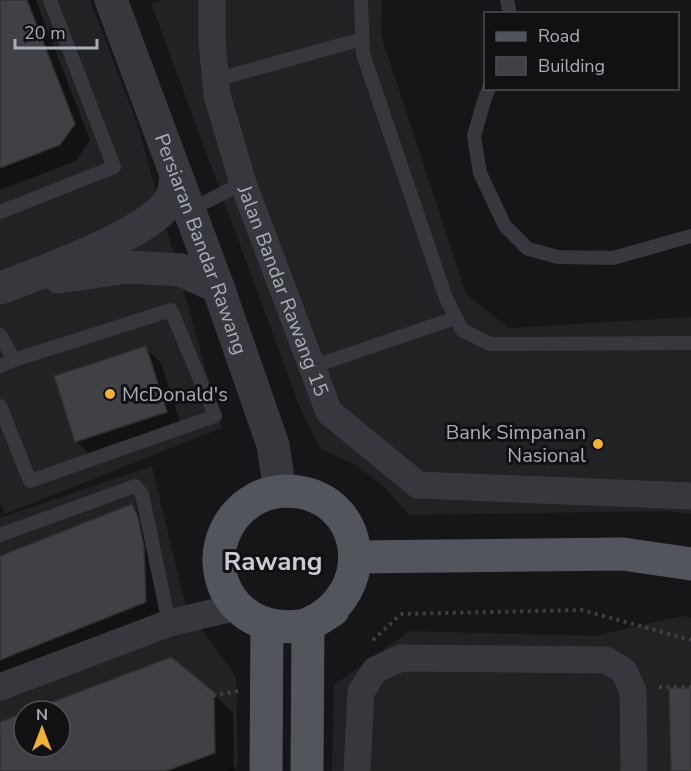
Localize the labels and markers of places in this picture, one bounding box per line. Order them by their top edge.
place label: McDonald's [122,381,228,408]
marker: McDonald's [103,387,117,401]
place label: Bank Simpanan Nasional [446,419,586,469]
marker: Bank Simpanan Nasional [591,437,605,451]

